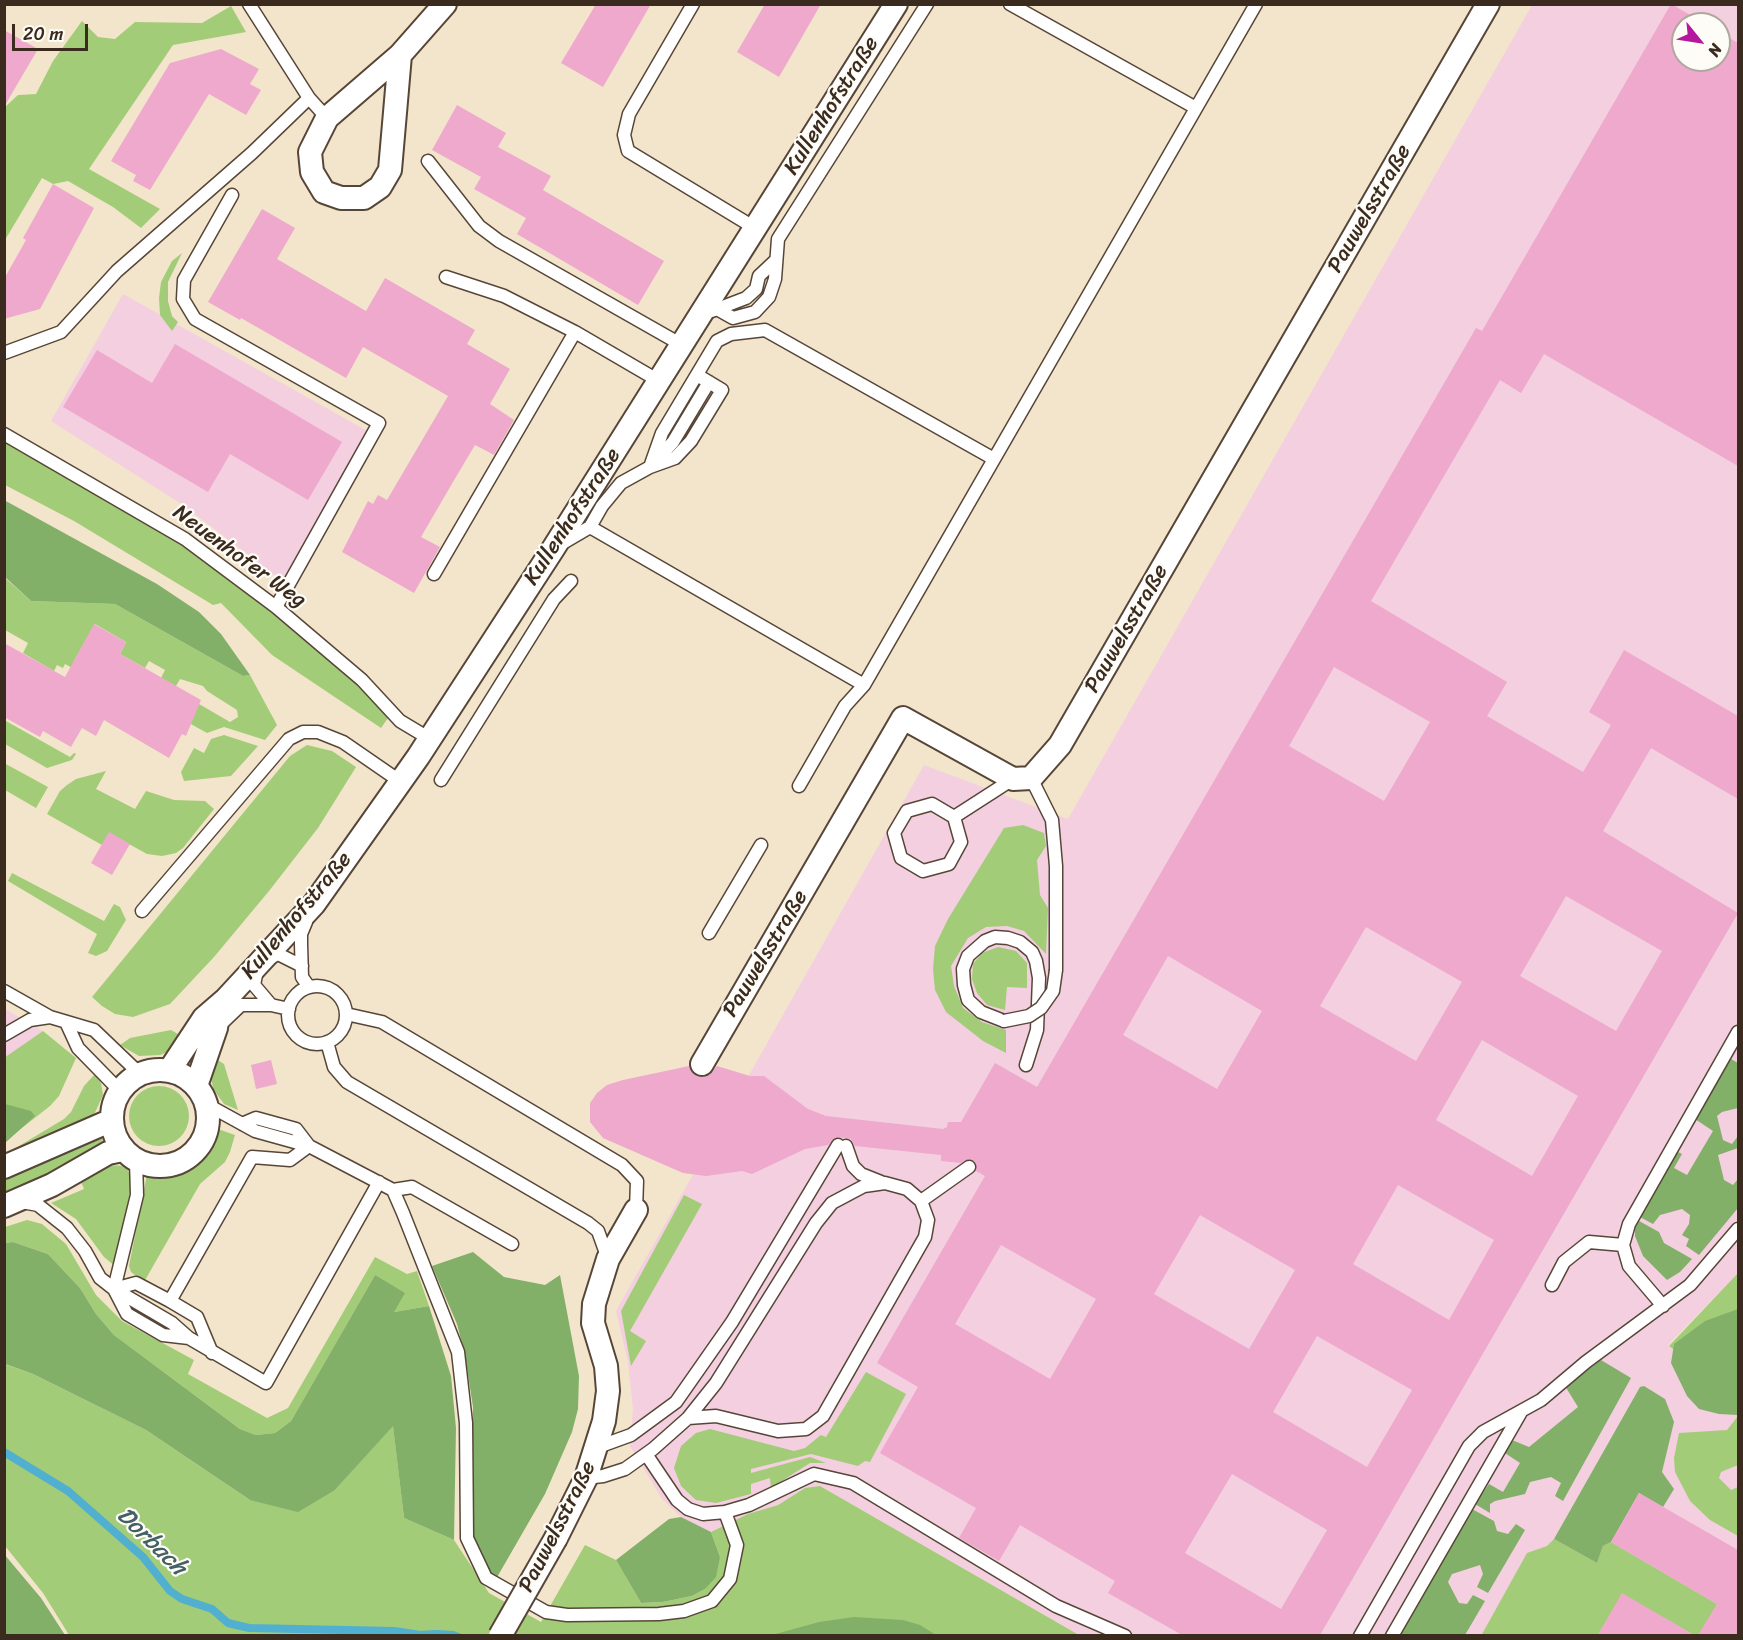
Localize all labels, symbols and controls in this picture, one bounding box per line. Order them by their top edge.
scale bar [15,12,92,50]
north arrow [1671,12,1731,72]
text: 20 m [23,18,63,50]
street label: Kullenhofstraße [779,32,885,180]
text: N [1700,38,1731,62]
street label: Pauwelsstraße [1323,140,1417,278]
street label: Kullenhofstraße [519,444,627,590]
street label: Neuenhofer Weg [167,500,311,614]
street label: Pauwelsstraße [1080,560,1174,698]
street label: Kullenhofstraße [236,847,358,985]
street label: Pauwelsstraße [718,886,814,1022]
street label: Pauwelsstraße [514,1457,602,1597]
water label: Dorbach [110,1502,192,1582]

